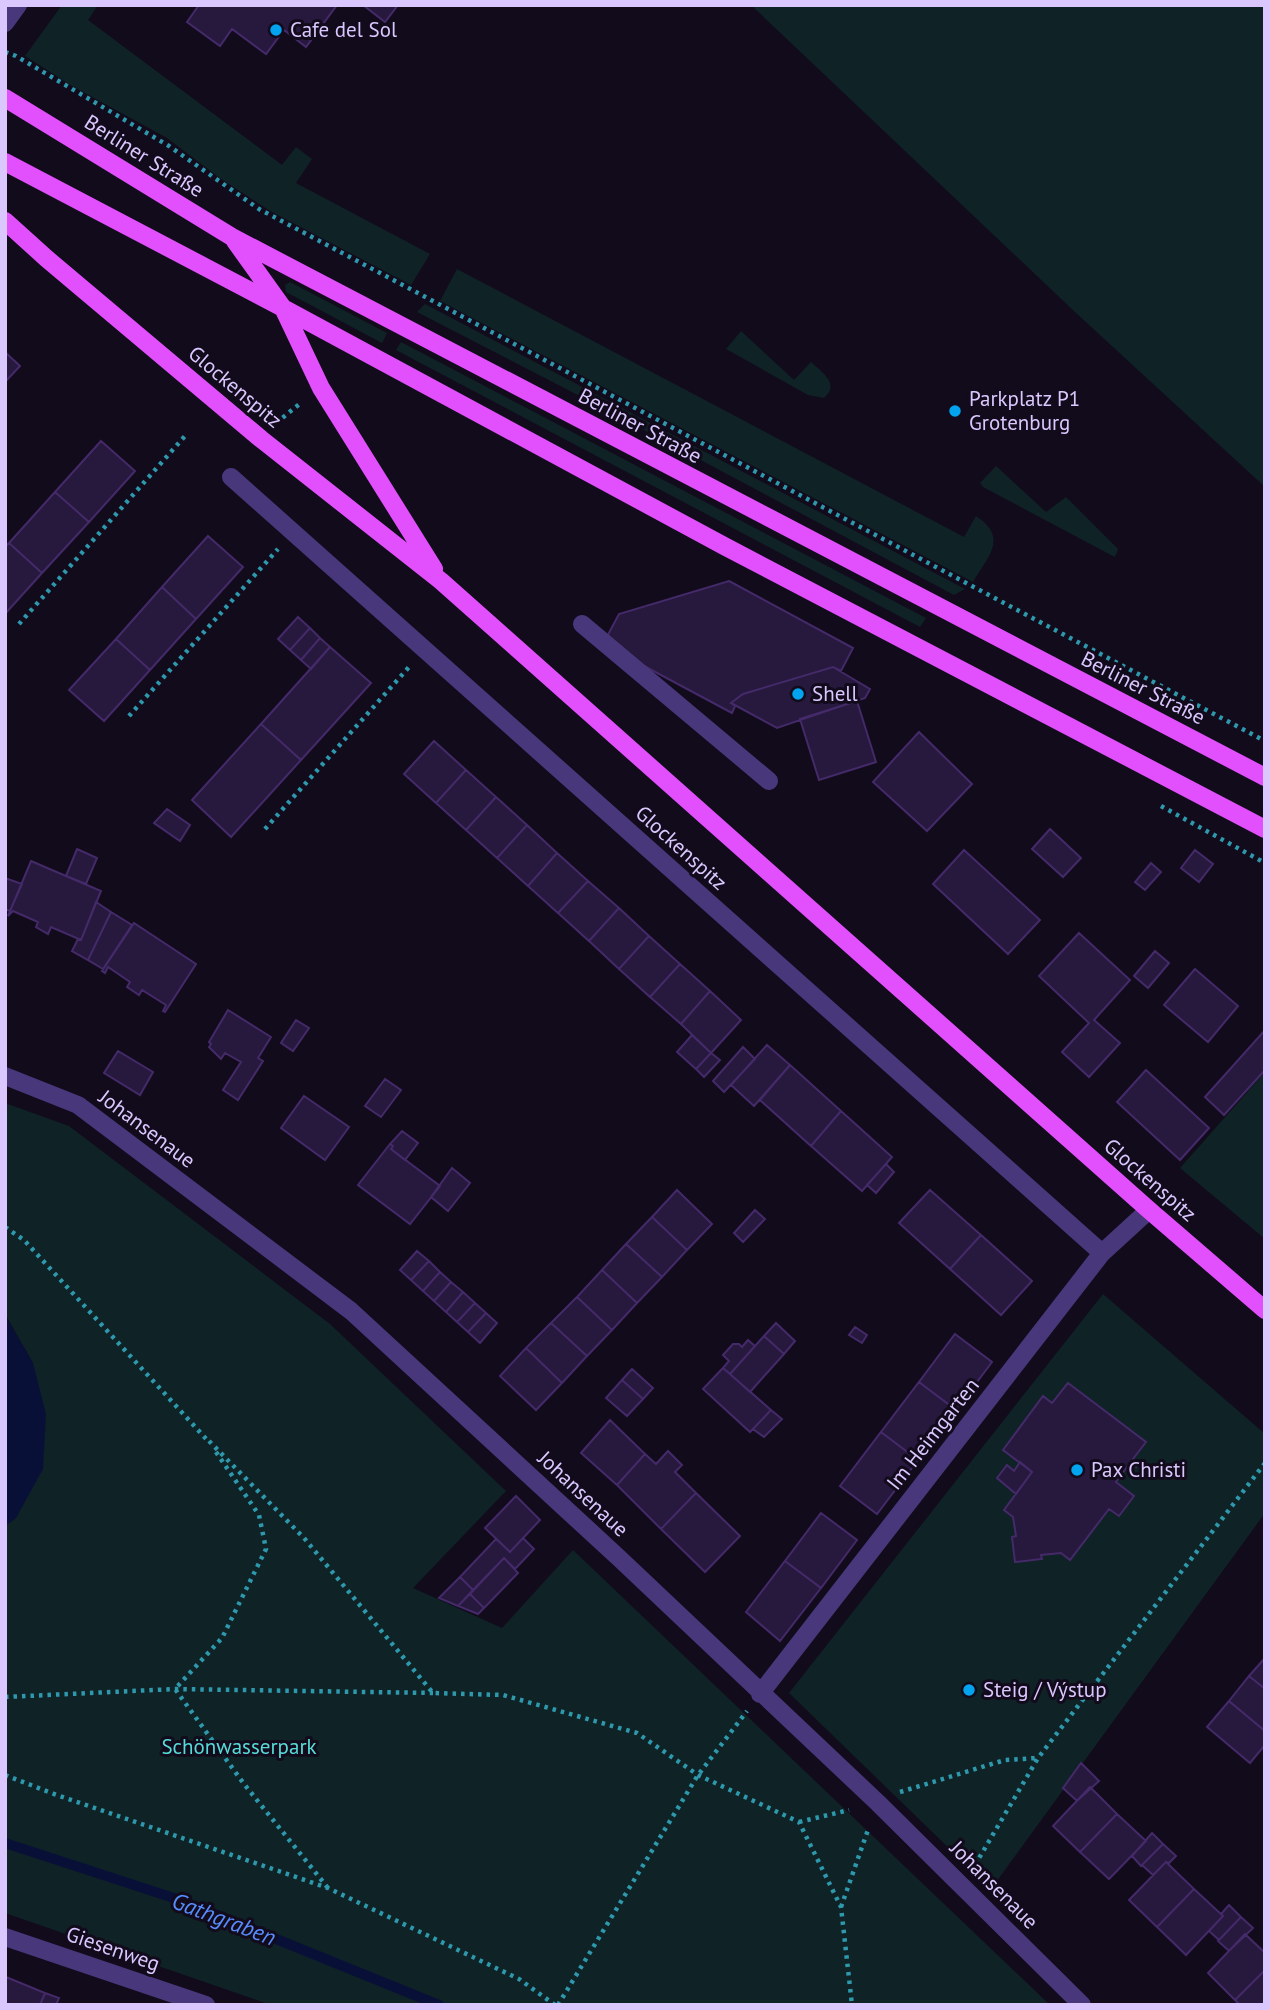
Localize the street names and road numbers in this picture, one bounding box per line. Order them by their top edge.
street label: Berliner Straße [80,108,209,203]
street label: Glockenspitz [183,340,288,434]
street label: Berliner Straße [574,382,706,469]
street label: Berliner Straße [1077,645,1210,730]
street label: Glockenspitz [630,799,733,896]
street label: Johansenaue [93,1083,201,1174]
street label: Glockenspitz [1098,1132,1202,1227]
street label: Im Heimgarten [880,1372,985,1495]
street label: Johansenaue [532,1444,634,1542]
street label: Johansenaue [944,1834,1044,1935]
street label: Giesenweg [63,1920,163,1977]

